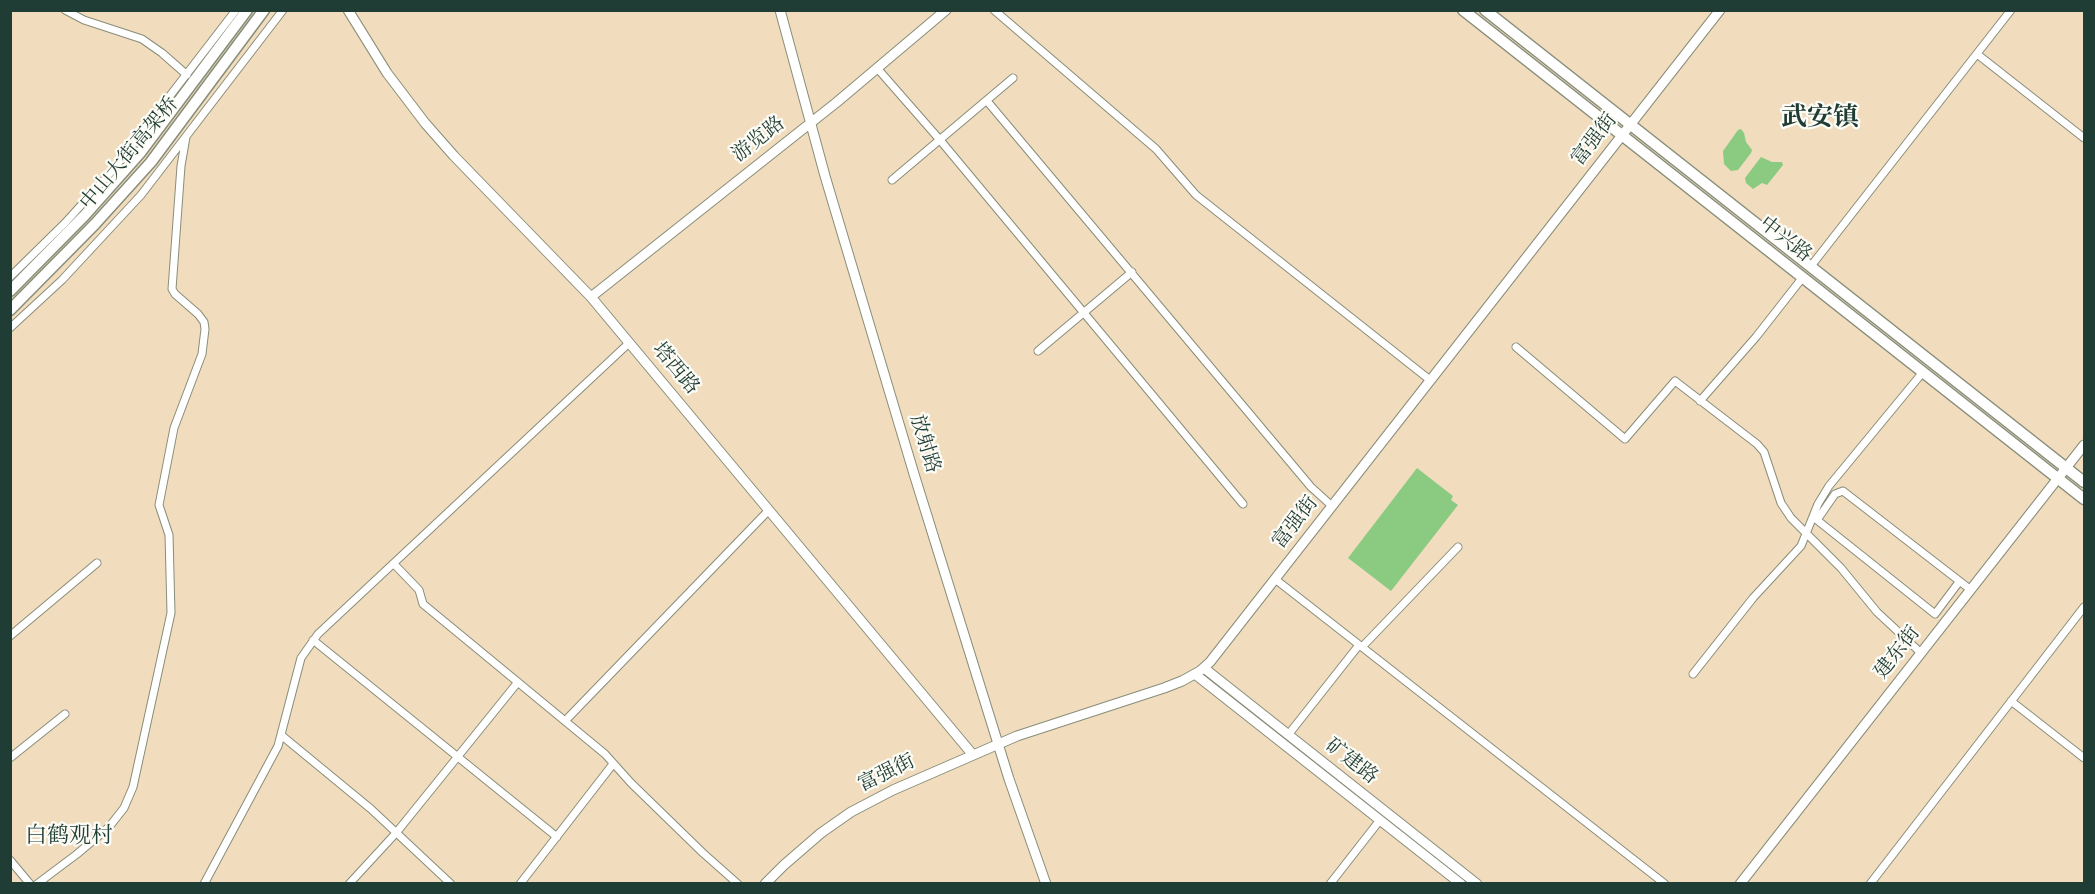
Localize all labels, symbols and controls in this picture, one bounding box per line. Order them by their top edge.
street label: 中山大街高架桥 [76,93,184,215]
district label: 武安镇 [1781,103,1859,135]
street label: 富强街 [1567,109,1623,171]
street label: 游览路 [728,112,790,168]
street label: 中兴路 [1754,212,1816,268]
street label: 塔西路 [647,338,703,400]
street label: 放射路 [904,412,944,476]
street label: 富强街 [1268,492,1324,554]
street label: 建东街 [1870,622,1926,684]
street label: 矿建路 [1320,734,1382,790]
street label: 富强街 [855,750,919,798]
district label: 白鹤观村 [25,824,113,850]

